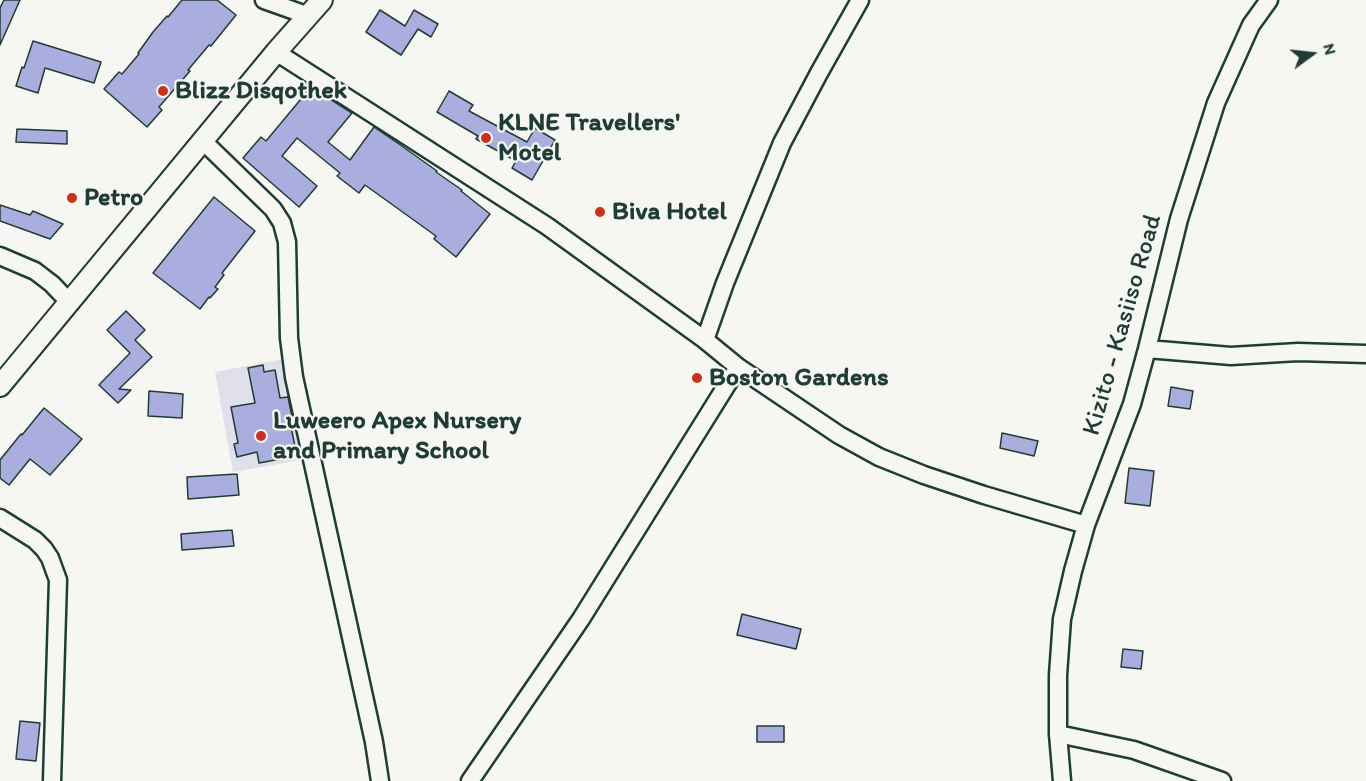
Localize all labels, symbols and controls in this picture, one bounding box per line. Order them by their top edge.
north arrow [1282,24,1342,84]
text: N [1319,42,1340,57]
place label: Blizz Disqothek [175,75,347,107]
marker: Blizz Disqothek [156,84,170,98]
place label: KLNE Travellers' Motel [498,107,680,168]
marker: KLNE Travellers' Motel [479,131,493,145]
place label: Petro [84,182,143,214]
marker: Petro [65,191,79,205]
place label: Biva Hotel [612,196,727,228]
marker: Biva Hotel [593,205,607,219]
street label: Kizito - Kasiiso Road [1076,211,1170,439]
place label: Boston Gardens [709,362,889,394]
marker: Boston Gardens [690,371,704,385]
place label: Luweero Apex Nursery and Primary School [273,405,521,466]
marker: Luweero Apex Nursery and Primary School [254,429,268,443]

